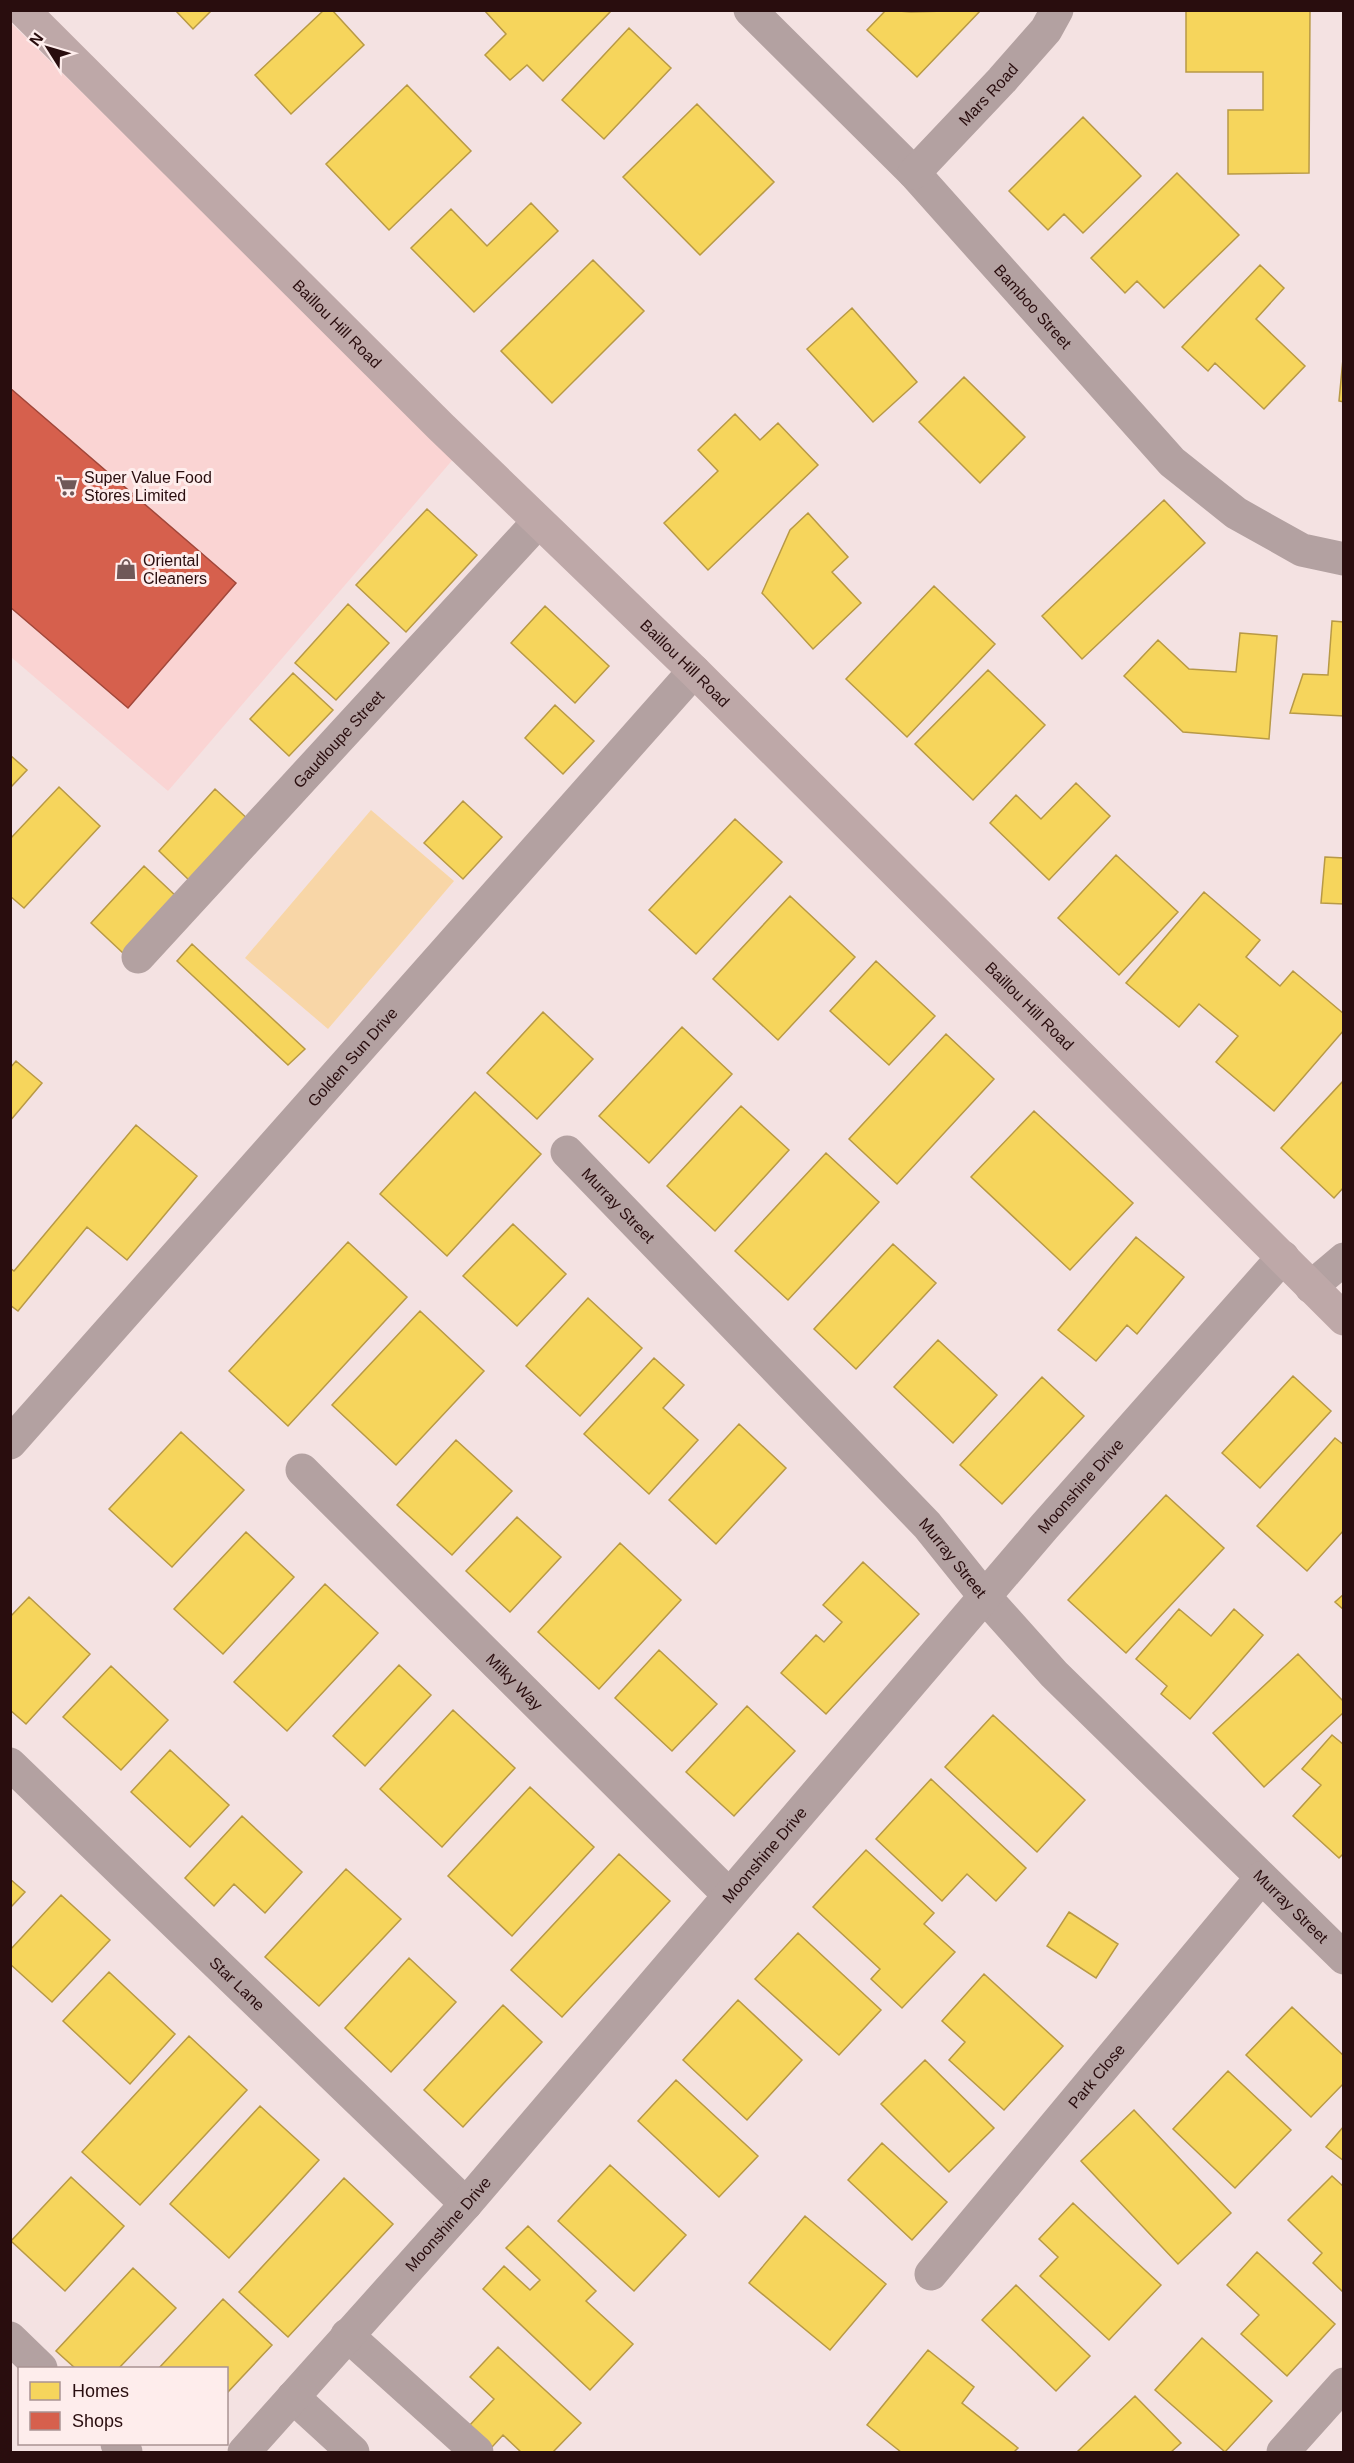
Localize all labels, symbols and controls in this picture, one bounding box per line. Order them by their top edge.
north arrow [18,18,78,78]
text: N [26,30,47,49]
street label: Mars Road [955,60,1021,129]
street label: Bamboo Street [991,261,1075,352]
street label: Baillou Hill Road [290,276,385,371]
place label: Super Value Food Stores Limited [84,469,212,504]
supermarket icon: Super Value Food Stores Limited [55,474,79,498]
place label: Oriental Cleaners [143,552,207,587]
shop icon: Oriental Cleaners [114,557,138,581]
street label: Baillou Hill Road [637,616,733,710]
street label: Gaudloupe Street [290,687,387,791]
street label: Baillou Hill Road [982,958,1077,1053]
street label: Golden Sun Drive [304,1004,401,1110]
street label: Murray Street [579,1164,659,1246]
street label: Moonshine Drive [1034,1435,1127,1536]
street label: Murray Street [916,1514,990,1601]
street label: Milky Way [483,1650,546,1713]
street label: Moonshine Drive [719,1804,810,1906]
street label: Murray Street [1250,1866,1332,1947]
street label: Star Lane [207,1953,268,2014]
street label: Park Close [1065,2040,1128,2111]
street label: Moonshine Drive [402,2173,494,2274]
legend [18,2367,228,2445]
text: Homes [72,2381,129,2401]
text: Shops [72,2411,123,2431]

